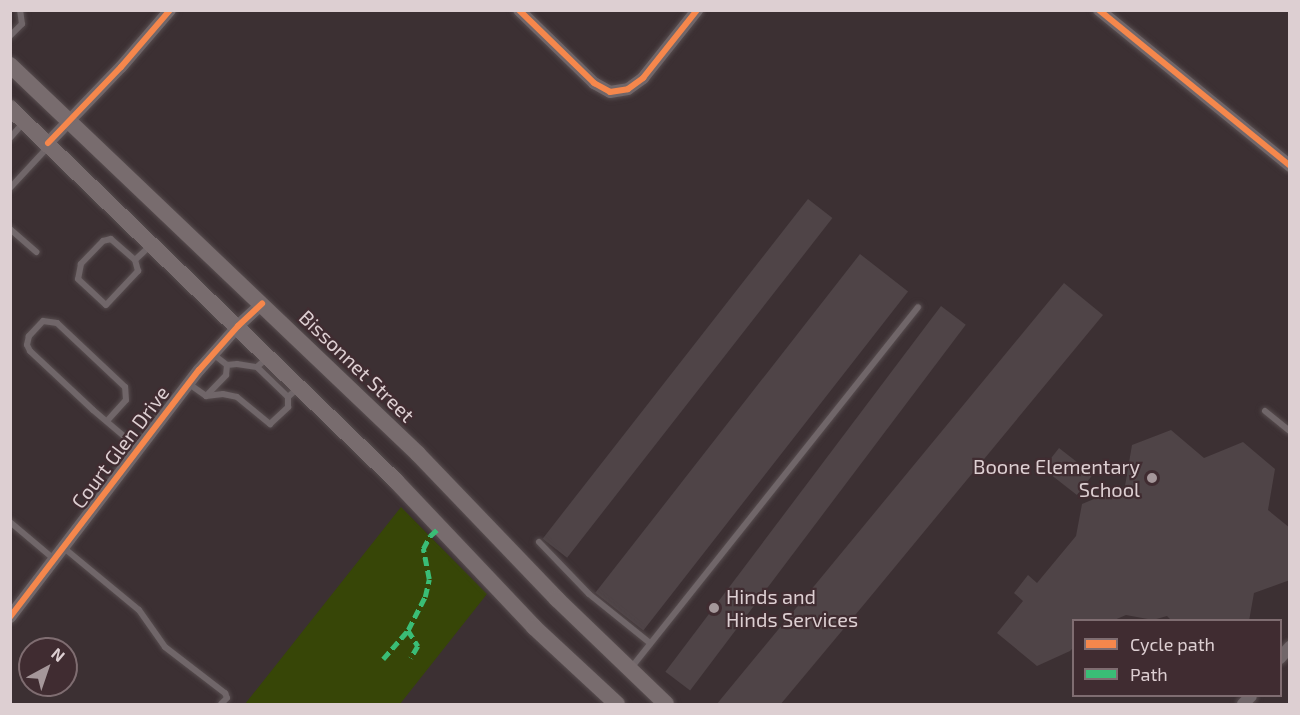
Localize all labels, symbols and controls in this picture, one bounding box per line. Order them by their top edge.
street label: Bissonnet Street [294,305,420,427]
street label: Court Glen Drive [66,381,174,513]
place label: Boone Elementary School [973,454,1140,501]
marker: Boone Elementary School [1145,471,1159,485]
place label: Hinds and Hinds Services [726,584,858,631]
marker: Hinds and Hinds Services [707,601,721,615]
legend [1072,619,1282,697]
text: Cycle path [1130,633,1215,655]
north arrow [18,637,78,697]
text: N [48,643,69,665]
text: Path [1130,663,1168,685]

